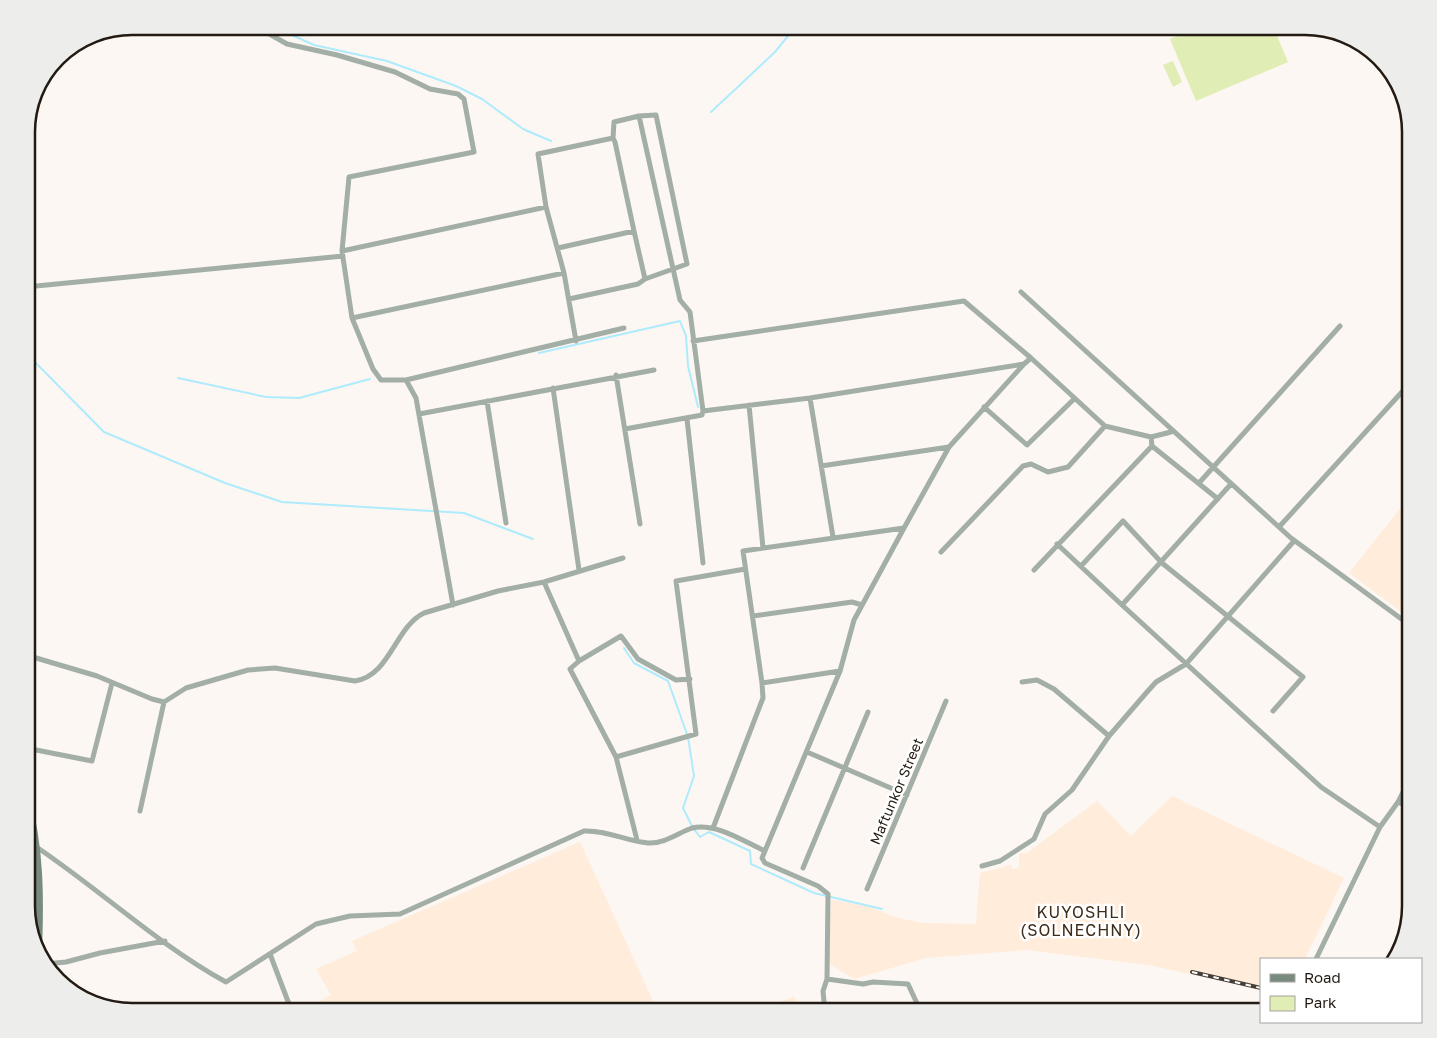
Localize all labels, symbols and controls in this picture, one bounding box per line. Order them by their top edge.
street label: Maftunkor Street [866,735,926,847]
district label: KUYOSHLI (SOLNECHNY) [1020,902,1142,940]
legend [1260,958,1422,1023]
text: Road [1304,968,1341,986]
text: Park [1304,993,1337,1011]

